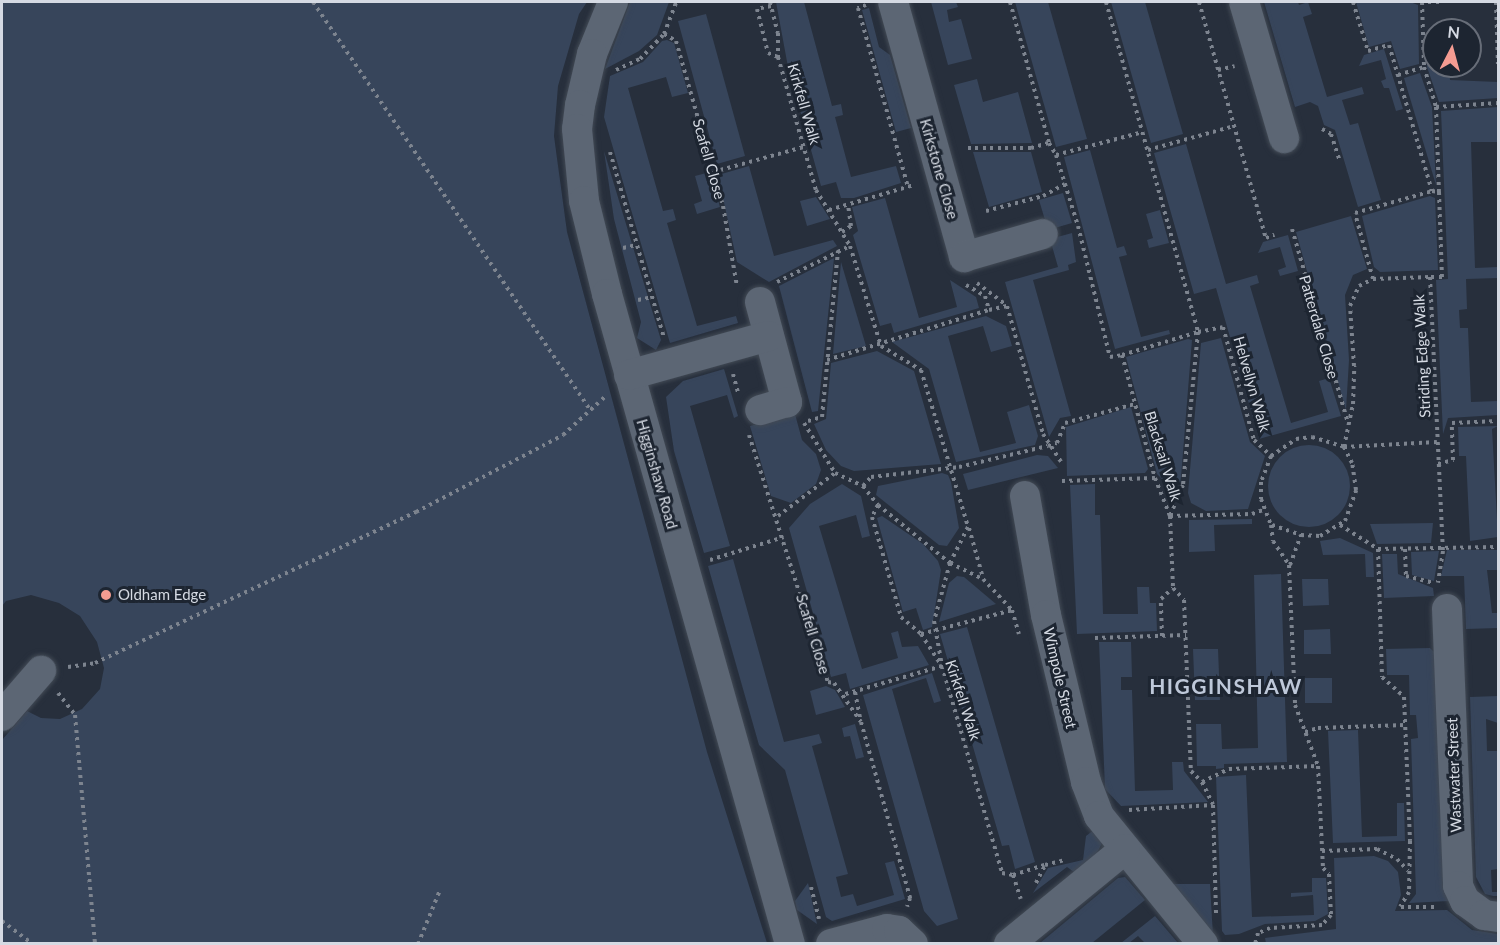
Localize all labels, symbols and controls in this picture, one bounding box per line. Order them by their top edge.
north arrow [1422,18,1482,78]
text: N [1447,21,1461,42]
street label: Kirkfell Walk [784,61,824,147]
street label: Scafell Close [689,117,729,201]
street label: Kirkstone Close [916,117,962,221]
street label: Patterdale Close [1296,273,1342,381]
street label: Striding Edge Walk [1410,294,1434,418]
street label: Helvellyn Walk [1230,334,1274,434]
street label: Blacksail Walk [1141,409,1185,503]
street label: Higginshaw Road [633,417,681,531]
place label: Oldham Edge [118,586,206,604]
marker: Oldham Edge [99,588,113,602]
street label: Scafell Close [792,592,834,676]
street label: Wimpole Street [1040,626,1080,730]
street label: Kirkfell Walk [941,657,985,743]
district label: HIGGINSHAW [1149,673,1303,699]
street label: Wastwater Street [1443,717,1465,833]

